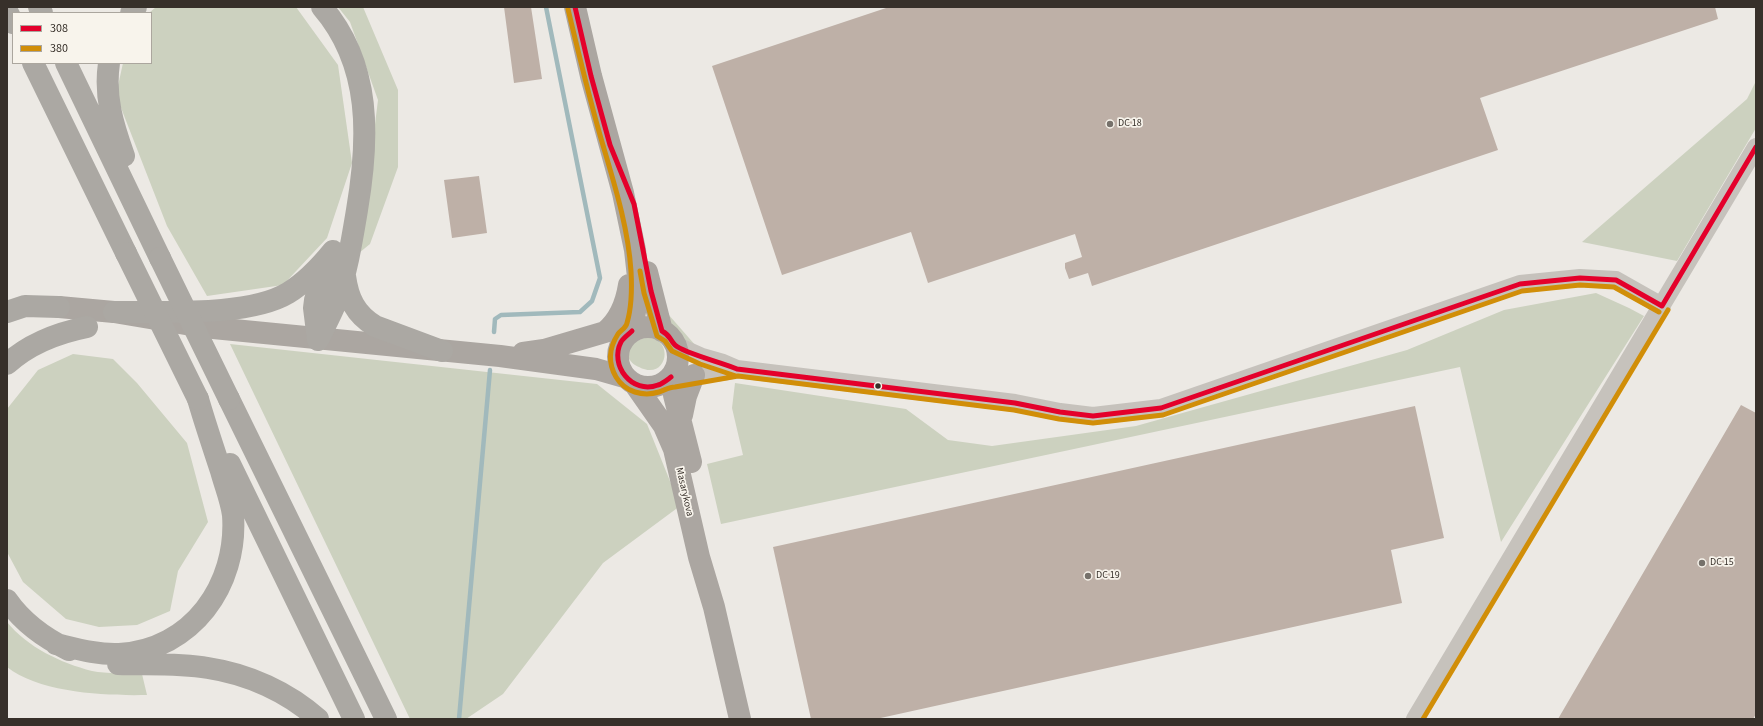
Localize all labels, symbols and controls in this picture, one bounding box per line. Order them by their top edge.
legend [12,12,152,64]
text: 308 [50,20,68,37]
text: 380 [50,40,68,57]
place label: DC 18 [1118,118,1142,130]
marker: DC 18 [1105,119,1115,129]
unlabelled marker [873,381,883,391]
street label: Masarykova [673,466,695,518]
place label: DC 15 [1710,557,1734,569]
marker: DC 15 [1697,558,1707,568]
place label: DC 19 [1096,570,1120,582]
marker: DC 19 [1083,571,1093,581]

